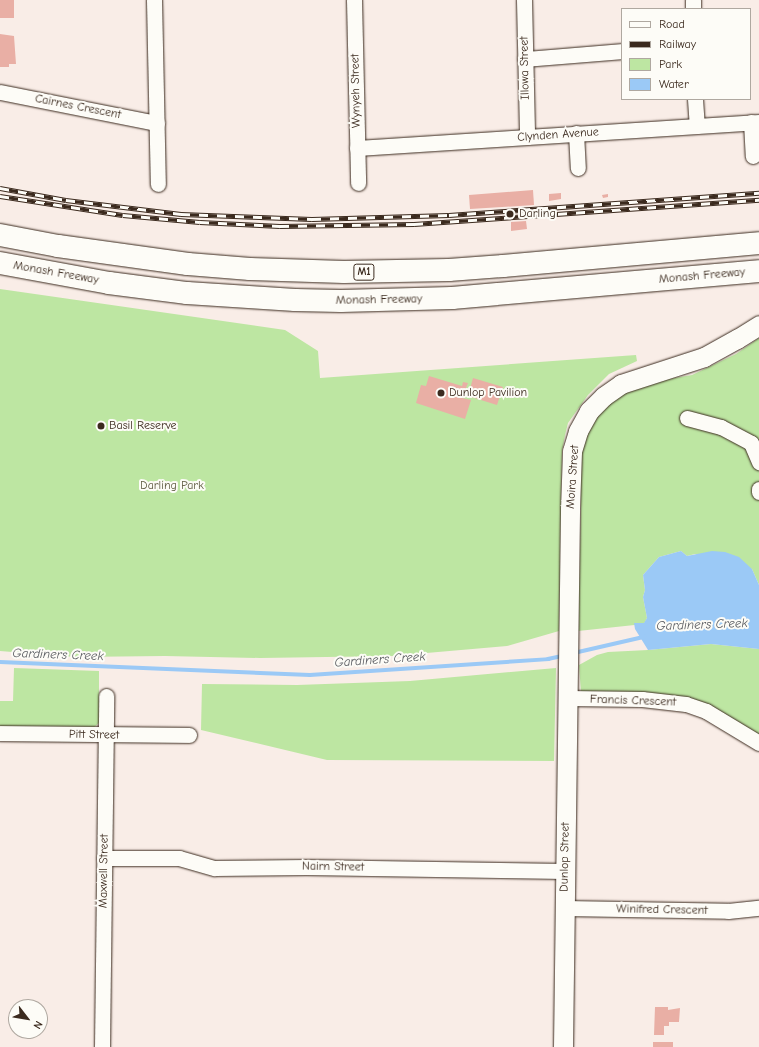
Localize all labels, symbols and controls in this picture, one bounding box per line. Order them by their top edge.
legend [621,8,751,100]
text: Road [659,17,685,31]
street label: Illowa Street [517,36,533,100]
text: Railway [659,37,696,51]
street label: Wynyeh Street [348,54,364,128]
text: Park [659,57,682,71]
text: Water [659,77,689,91]
street label: Cairnes Crescent [34,92,122,122]
street label: Clynden Avenue [517,125,599,145]
place label: Darling [519,207,556,221]
marker: Darling [504,208,516,220]
street label: Monash Freeway [12,258,100,288]
road number: M1 [353,263,375,281]
street label: Monash Freeway [658,265,746,287]
street label: Monash Freeway [336,292,422,308]
place label: Dunlop Pavilion [449,386,527,400]
marker: Dunlop Pavilion [436,388,446,398]
place label: Basil Reserve [109,419,177,433]
marker: Basil Reserve [96,421,106,431]
street label: Moira Street [564,445,582,509]
park label: Darling Park [140,479,204,493]
water label: Gardiners Creek [656,616,748,634]
water label: Gardiners Creek [12,646,104,664]
water label: Gardiners Creek [334,649,426,671]
street label: Francis Crescent [590,692,676,710]
street label: Pitt Street [69,727,119,743]
street label: Dunlop Street [557,822,573,892]
street label: Maxwell Street [96,834,112,908]
street label: Nairn Street [302,859,364,875]
street label: Winifred Crescent [616,902,708,918]
north arrow [8,999,48,1039]
text: N [30,1018,45,1031]

